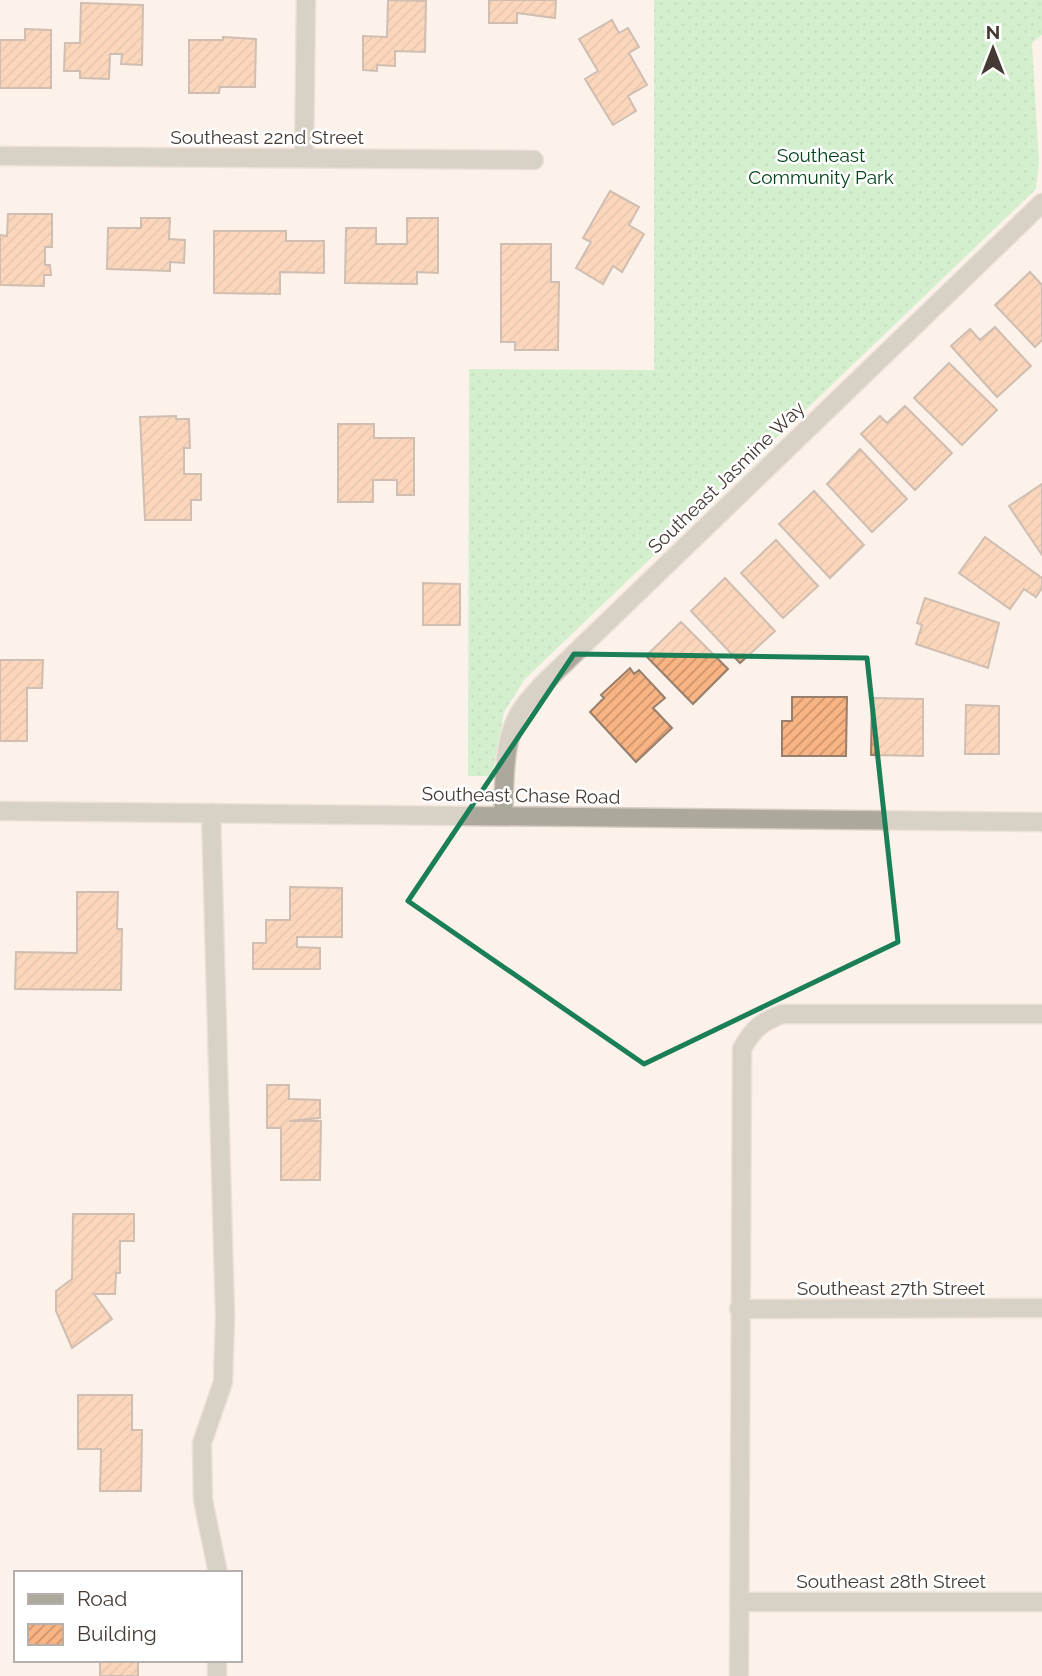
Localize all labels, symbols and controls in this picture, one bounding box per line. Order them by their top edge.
north arrow [958,14,1028,84]
text: N [986,21,1000,43]
street label: Southeast 22nd Street [170,126,364,148]
park label: Southeast Community Park [748,144,894,188]
street label: Southeast Jasmine Way [643,397,809,557]
street label: Southeast Chase Road [421,782,621,808]
street label: Southeast 27th Street [797,1277,986,1299]
street label: Southeast 28th Street [796,1570,986,1592]
legend [14,1571,242,1662]
text: Road [77,1586,127,1611]
text: Building [77,1621,157,1646]

